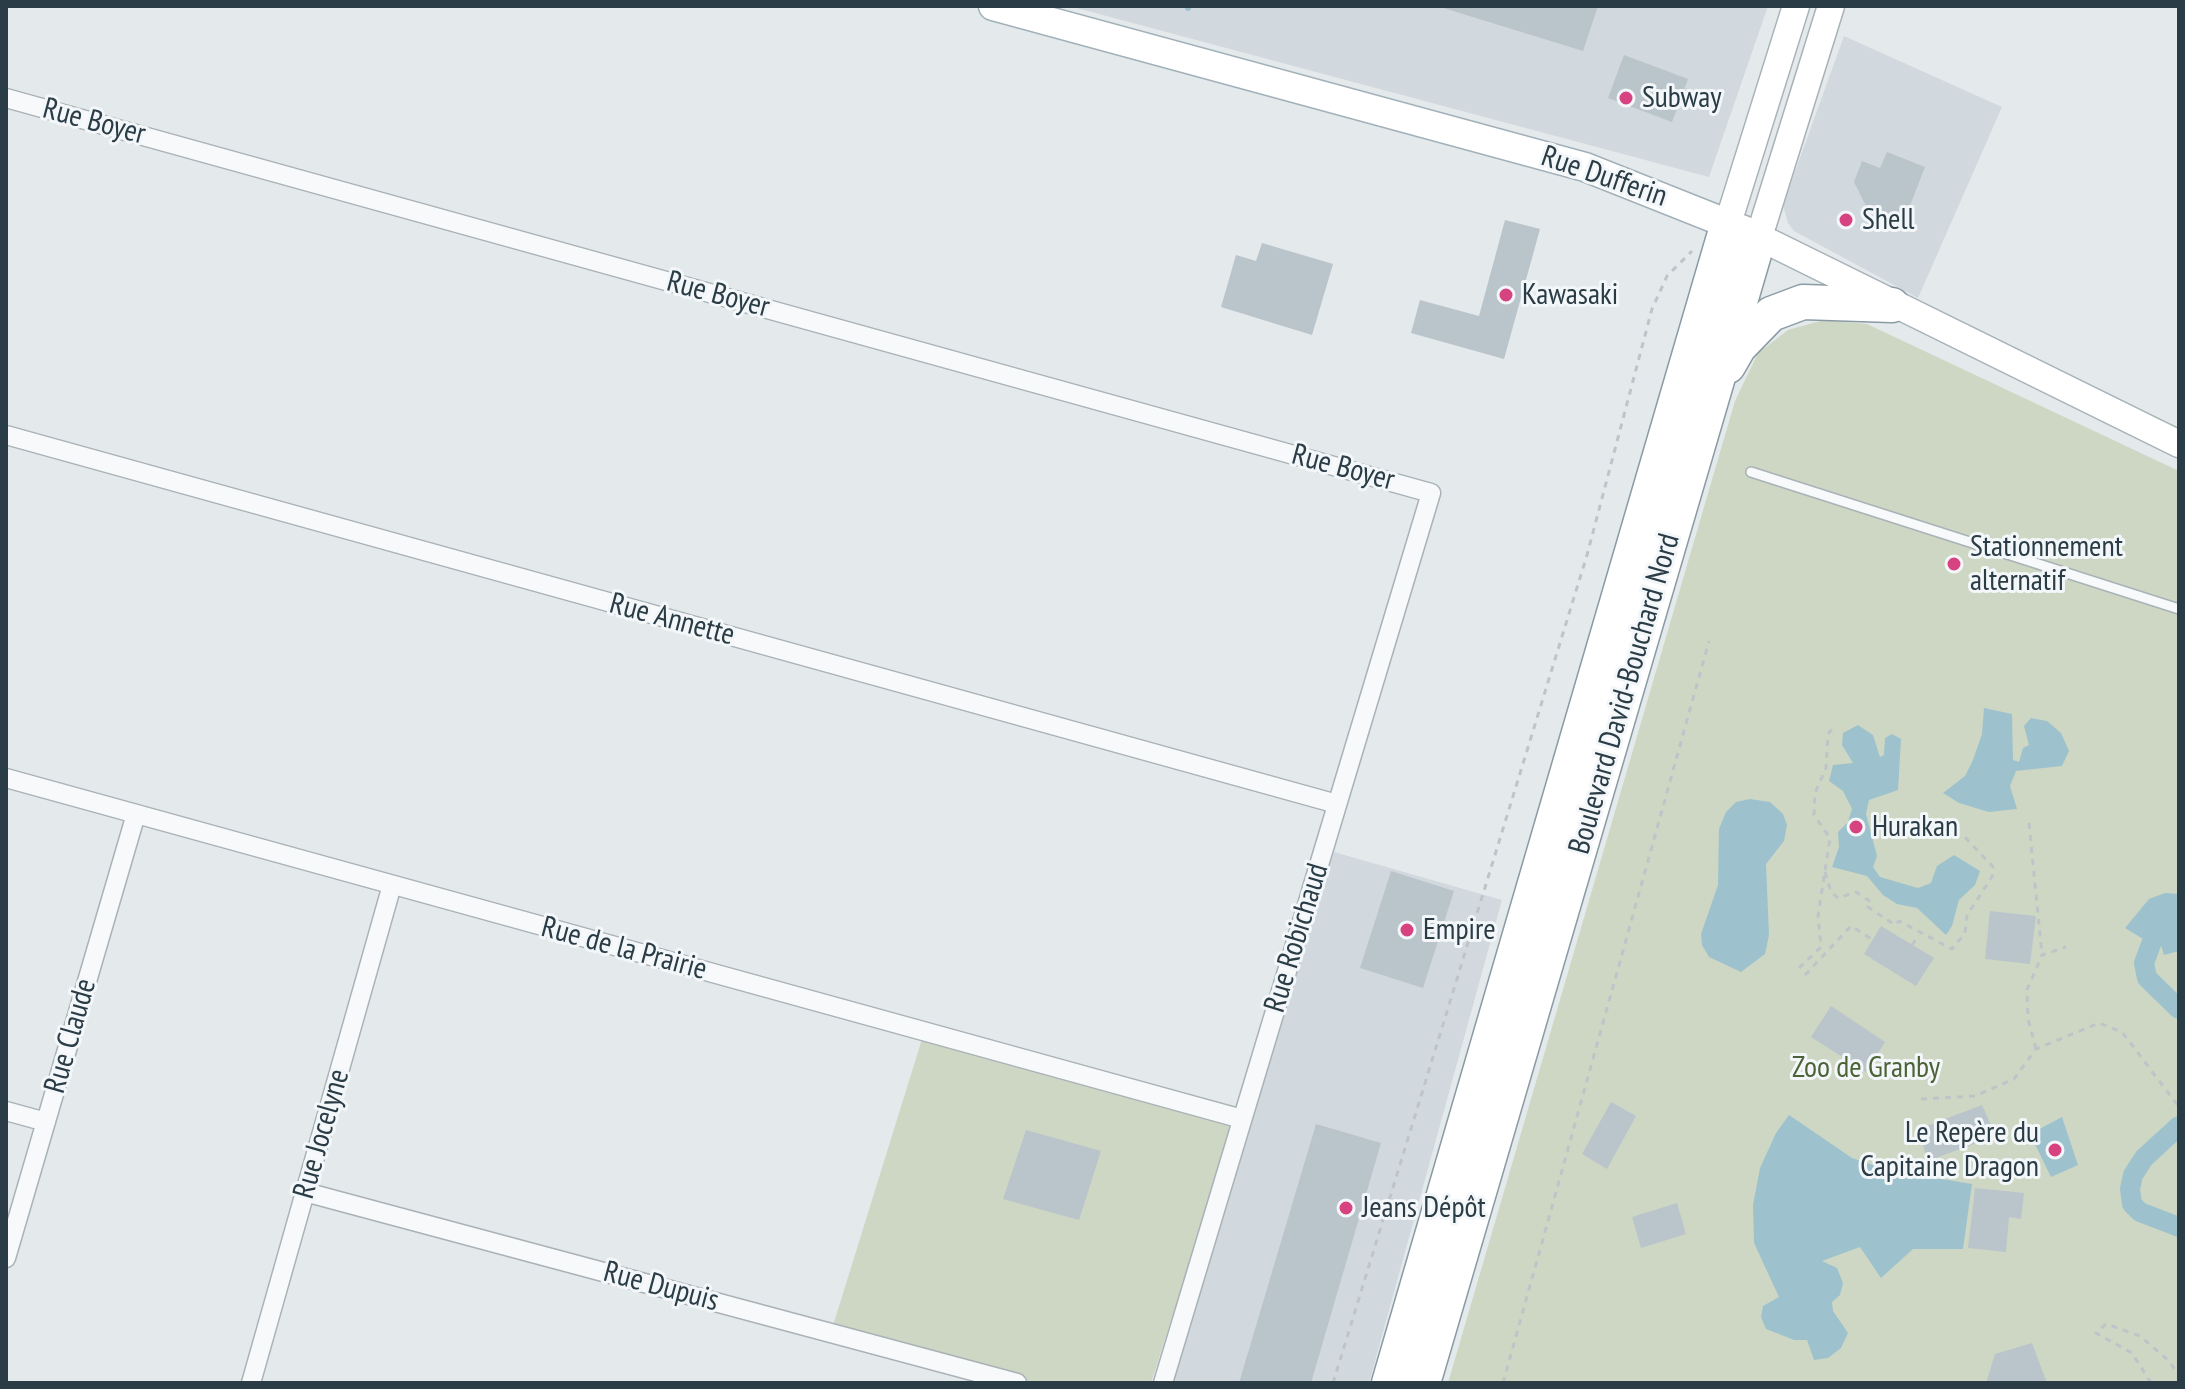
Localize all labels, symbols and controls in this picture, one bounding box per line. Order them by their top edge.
place label: Subway [1642,80,1722,116]
marker: Subway [1617,89,1635,107]
street label: Rue Boyer [39,91,149,153]
street label: Rue Dufferin [1536,139,1672,215]
place label: Shell [1862,202,1914,238]
marker: Shell [1837,211,1855,229]
street label: Rue Boyer [663,264,773,326]
place label: Kawasaki [1522,277,1618,313]
marker: Kawasaki [1497,286,1515,304]
street label: Rue Boyer [1288,437,1398,499]
place label: Stationnement alternatif [1970,529,2123,600]
street label: Boulevard David-Bouchard Nord [1562,530,1688,858]
marker: Stationnement alternatif [1945,555,1963,573]
street label: Rue Annette [606,586,738,654]
place label: Hurakan [1872,809,1958,845]
marker: Hurakan [1847,818,1865,836]
street label: Rue Robichaud [1257,859,1337,1017]
street label: Rue de la Prairie [537,910,711,988]
place label: Empire [1423,912,1496,948]
marker: Empire [1398,921,1416,939]
street label: Rue Claude [38,975,104,1097]
park label: Zoo de Granby [1792,1050,1940,1086]
street label: Rue Jocelyne [286,1065,358,1203]
place label: Le Repère du Capitaine Dragon [1860,1115,2039,1186]
marker: Le Repère du Capitaine Dragon [2046,1141,2064,1159]
place label: Jeans Dépôt [1362,1190,1486,1226]
marker: Jeans Dépôt [1337,1199,1355,1217]
street label: Rue Dupuis [600,1254,722,1320]

